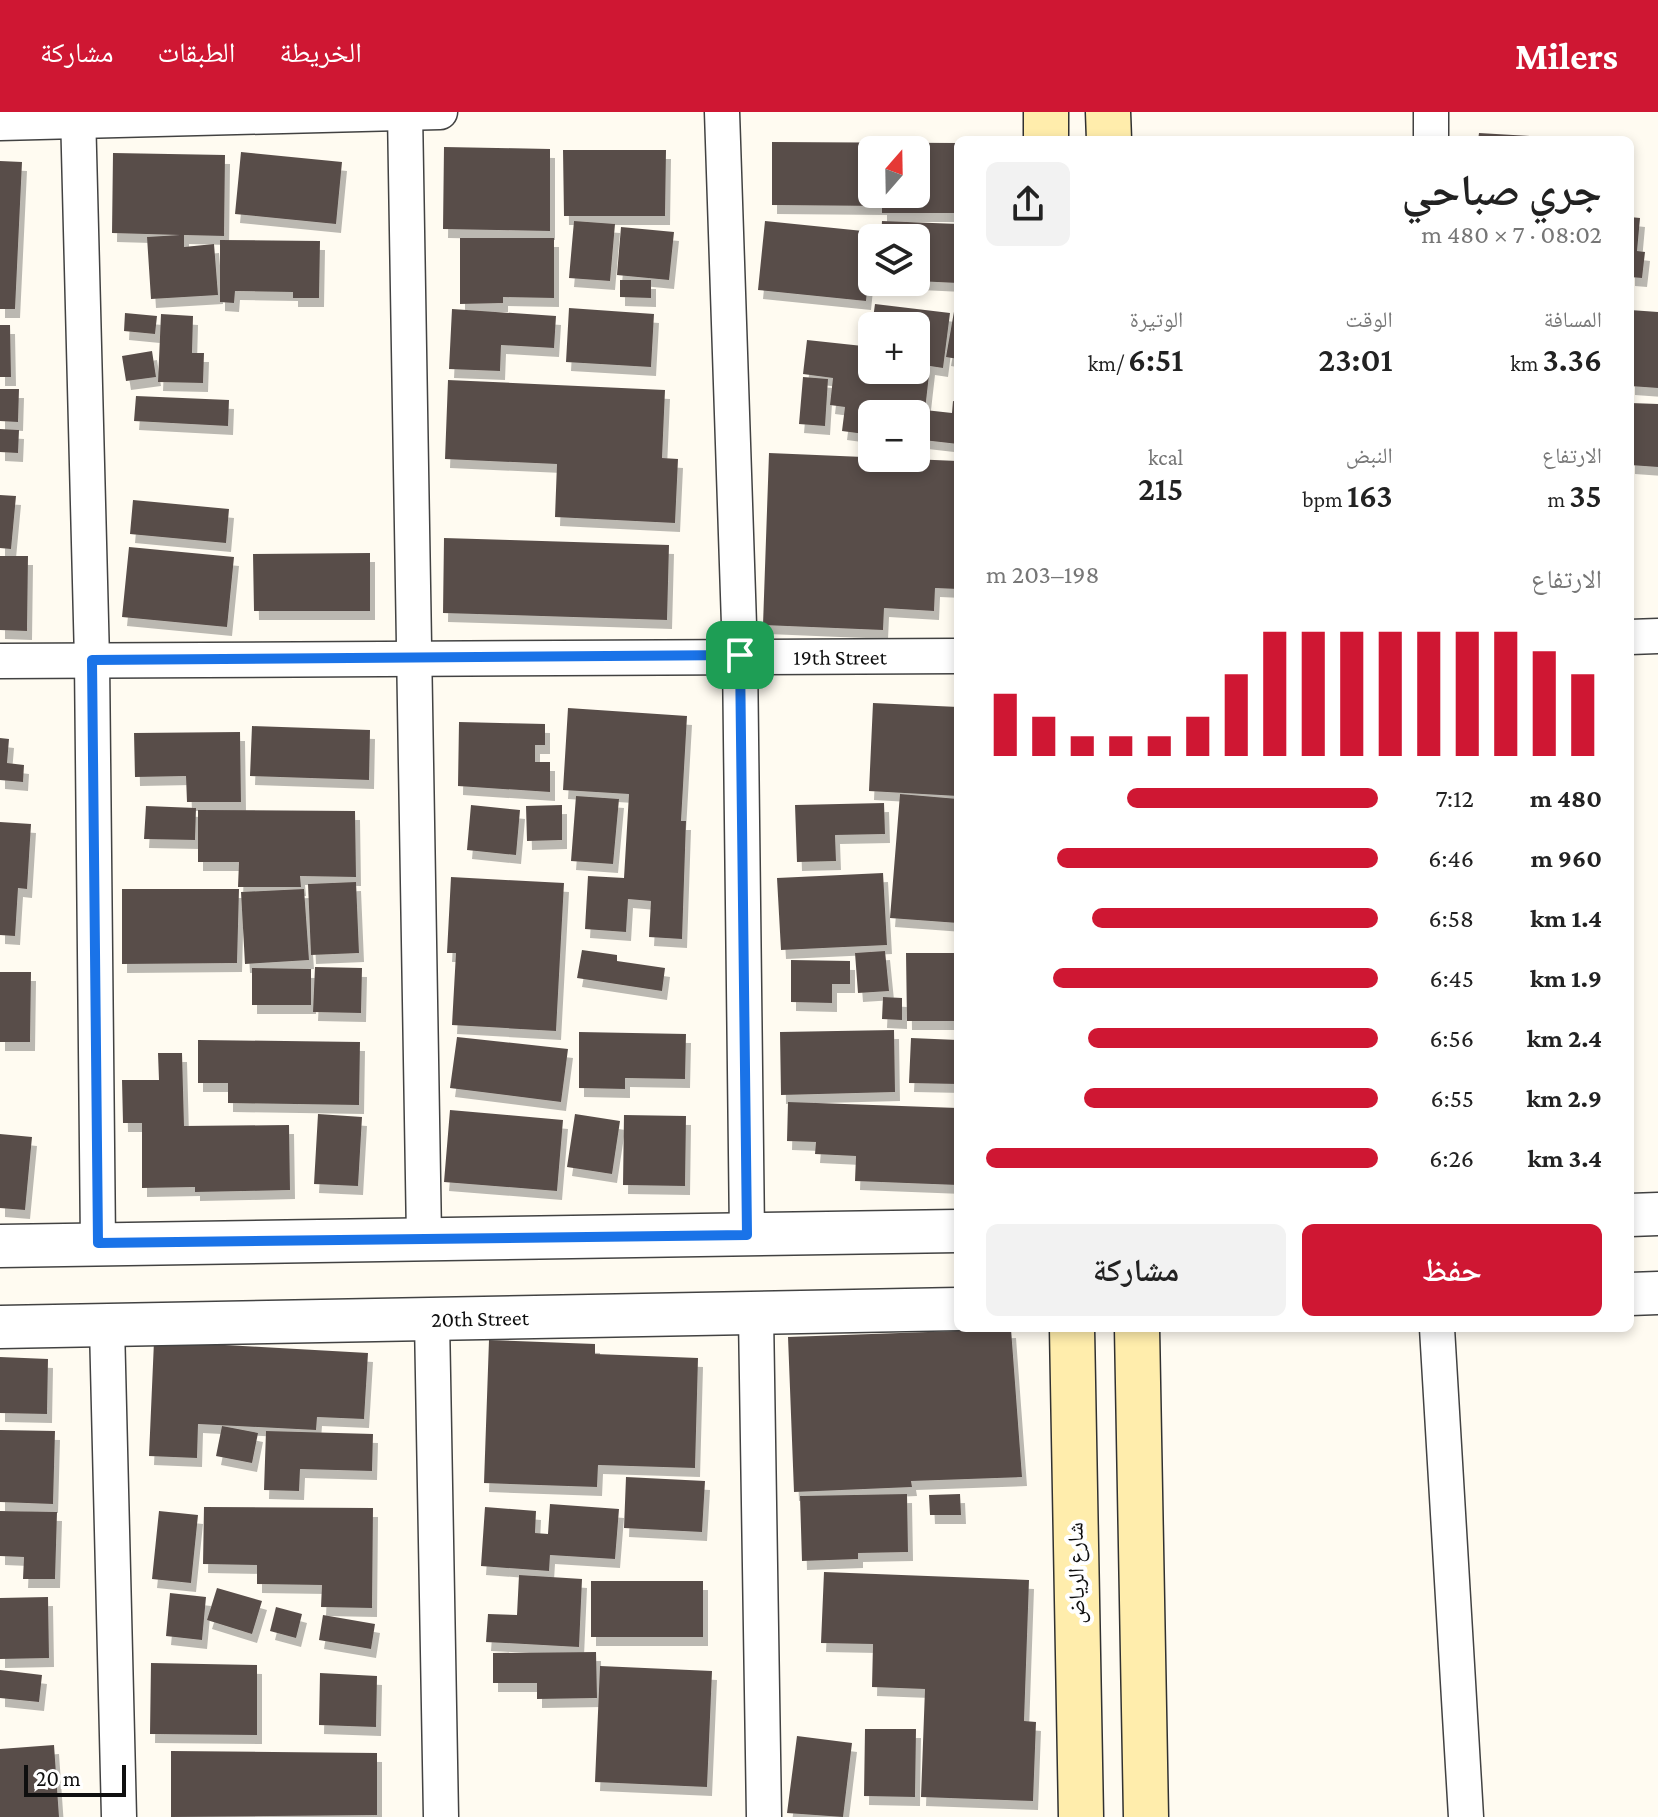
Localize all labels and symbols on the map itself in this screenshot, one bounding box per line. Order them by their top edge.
north arrow [858,136,930,208]
pin [706,621,774,689]
street label: 19th Street [793,644,887,669]
street label: 20th Street [431,1305,530,1331]
street label: شارع الرياض [1063,1522,1090,1624]
scale bar [24,1761,126,1797]

